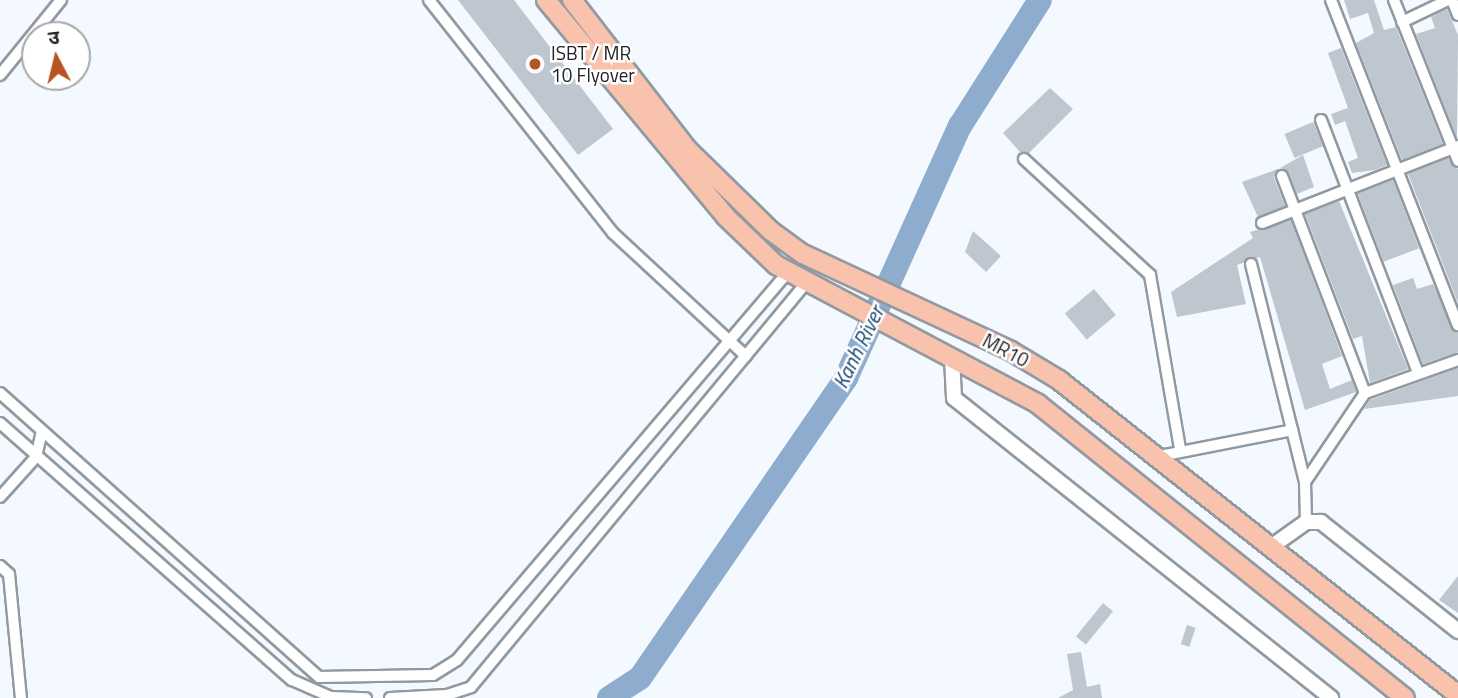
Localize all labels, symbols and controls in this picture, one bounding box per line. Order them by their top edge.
north arrow [21,21,91,91]
text: उ [46,22,61,52]
place label: ISBT / MR 10 Flyover [551,42,635,86]
marker: ISBT / MR 10 Flyover [525,54,545,74]
water label: Kanh River [827,302,889,392]
street label: MR10 [979,328,1033,372]

